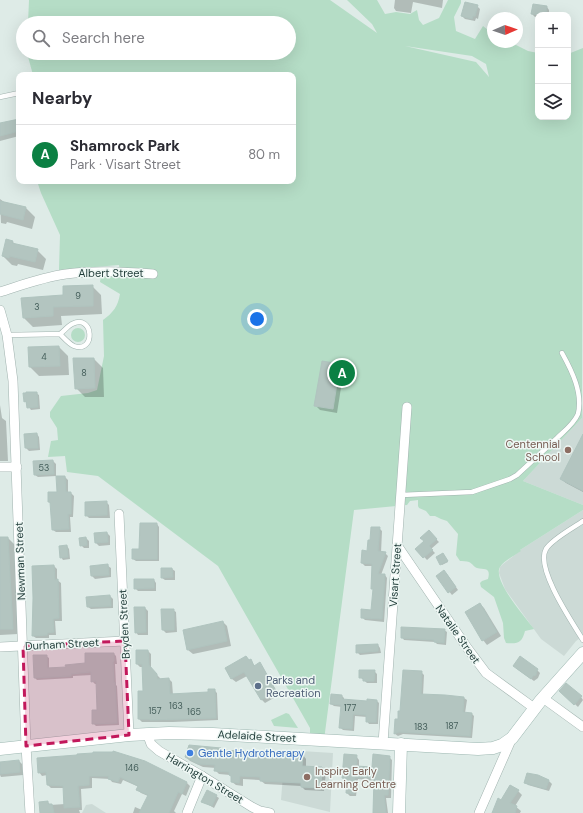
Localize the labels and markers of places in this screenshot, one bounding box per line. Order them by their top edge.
pin: A [329,358,355,388]
place label: Centennial School [505,437,560,464]
marker: Centennial School [563,445,573,455]
place label: Parks and Recreation [266,673,320,700]
marker: Parks and Recreation [253,681,263,691]
place label: Gentle Hydrotherapy [198,746,305,760]
marker: Gentle Hydrotherapy [185,748,195,758]
place label: Inspire Early Learning Centre [315,764,396,791]
marker: Inspire Early Learning Centre [302,772,312,782]

